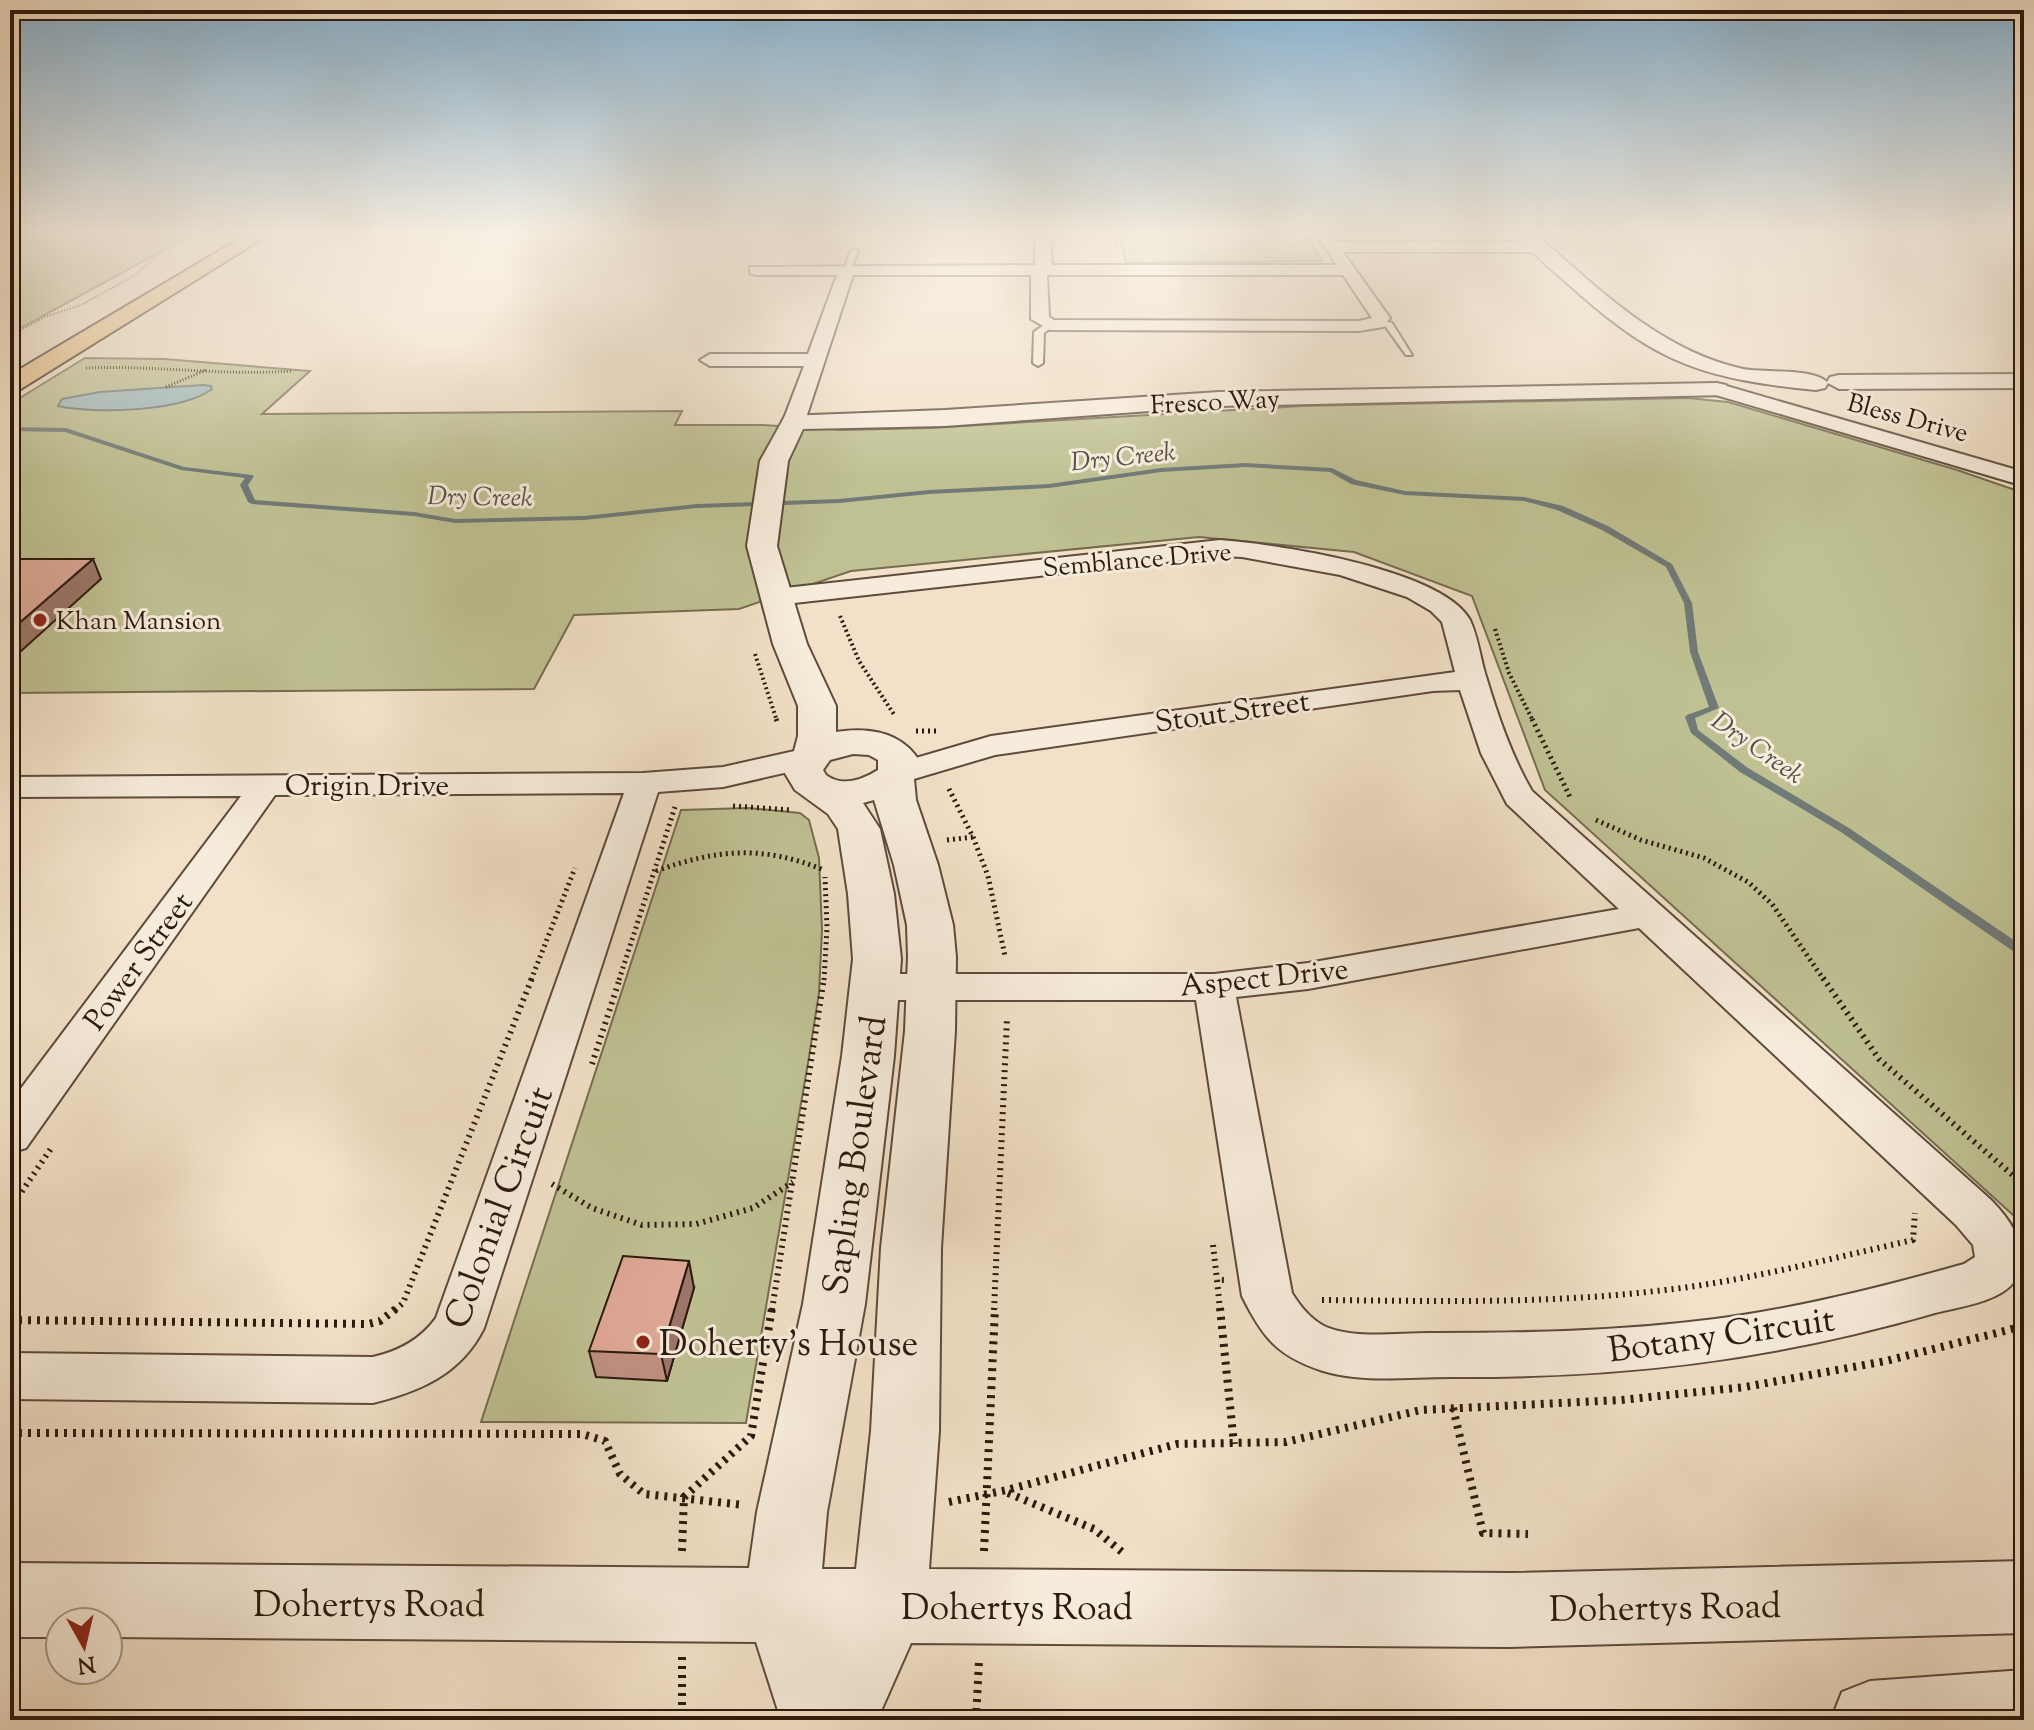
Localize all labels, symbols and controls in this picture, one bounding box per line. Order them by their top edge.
street label: Fresco Way [1149,382,1281,425]
street label: Bless Drive [1843,386,1972,453]
water label: Dry Creek [1069,435,1178,482]
water label: Dry Creek [427,479,533,518]
street label: Semblance Drive [1041,535,1233,588]
place label: Khan Mansion [56,604,221,641]
marker: Khan Mansion [31,611,49,629]
street label: Stout Street [1152,681,1313,746]
water label: Dry Creek [1703,704,1810,795]
street label: Origin Drive [285,766,449,809]
street label: Power Street [75,884,205,1041]
street label: Aspect Drive [1178,949,1351,1010]
street label: Sapling Boulevard [812,1012,902,1299]
street label: Colonial Circuit [433,1080,569,1337]
street label: Botany Circuit [1605,1295,1838,1379]
place label: Doherty's House [659,1320,918,1372]
marker: Doherty's House [634,1333,652,1351]
street label: Dohertys Road [253,1581,485,1633]
street label: Dohertys Road [1549,1582,1782,1638]
street label: Dohertys Road [901,1584,1133,1636]
north arrow [44,1606,124,1686]
text: N [75,1646,97,1680]

